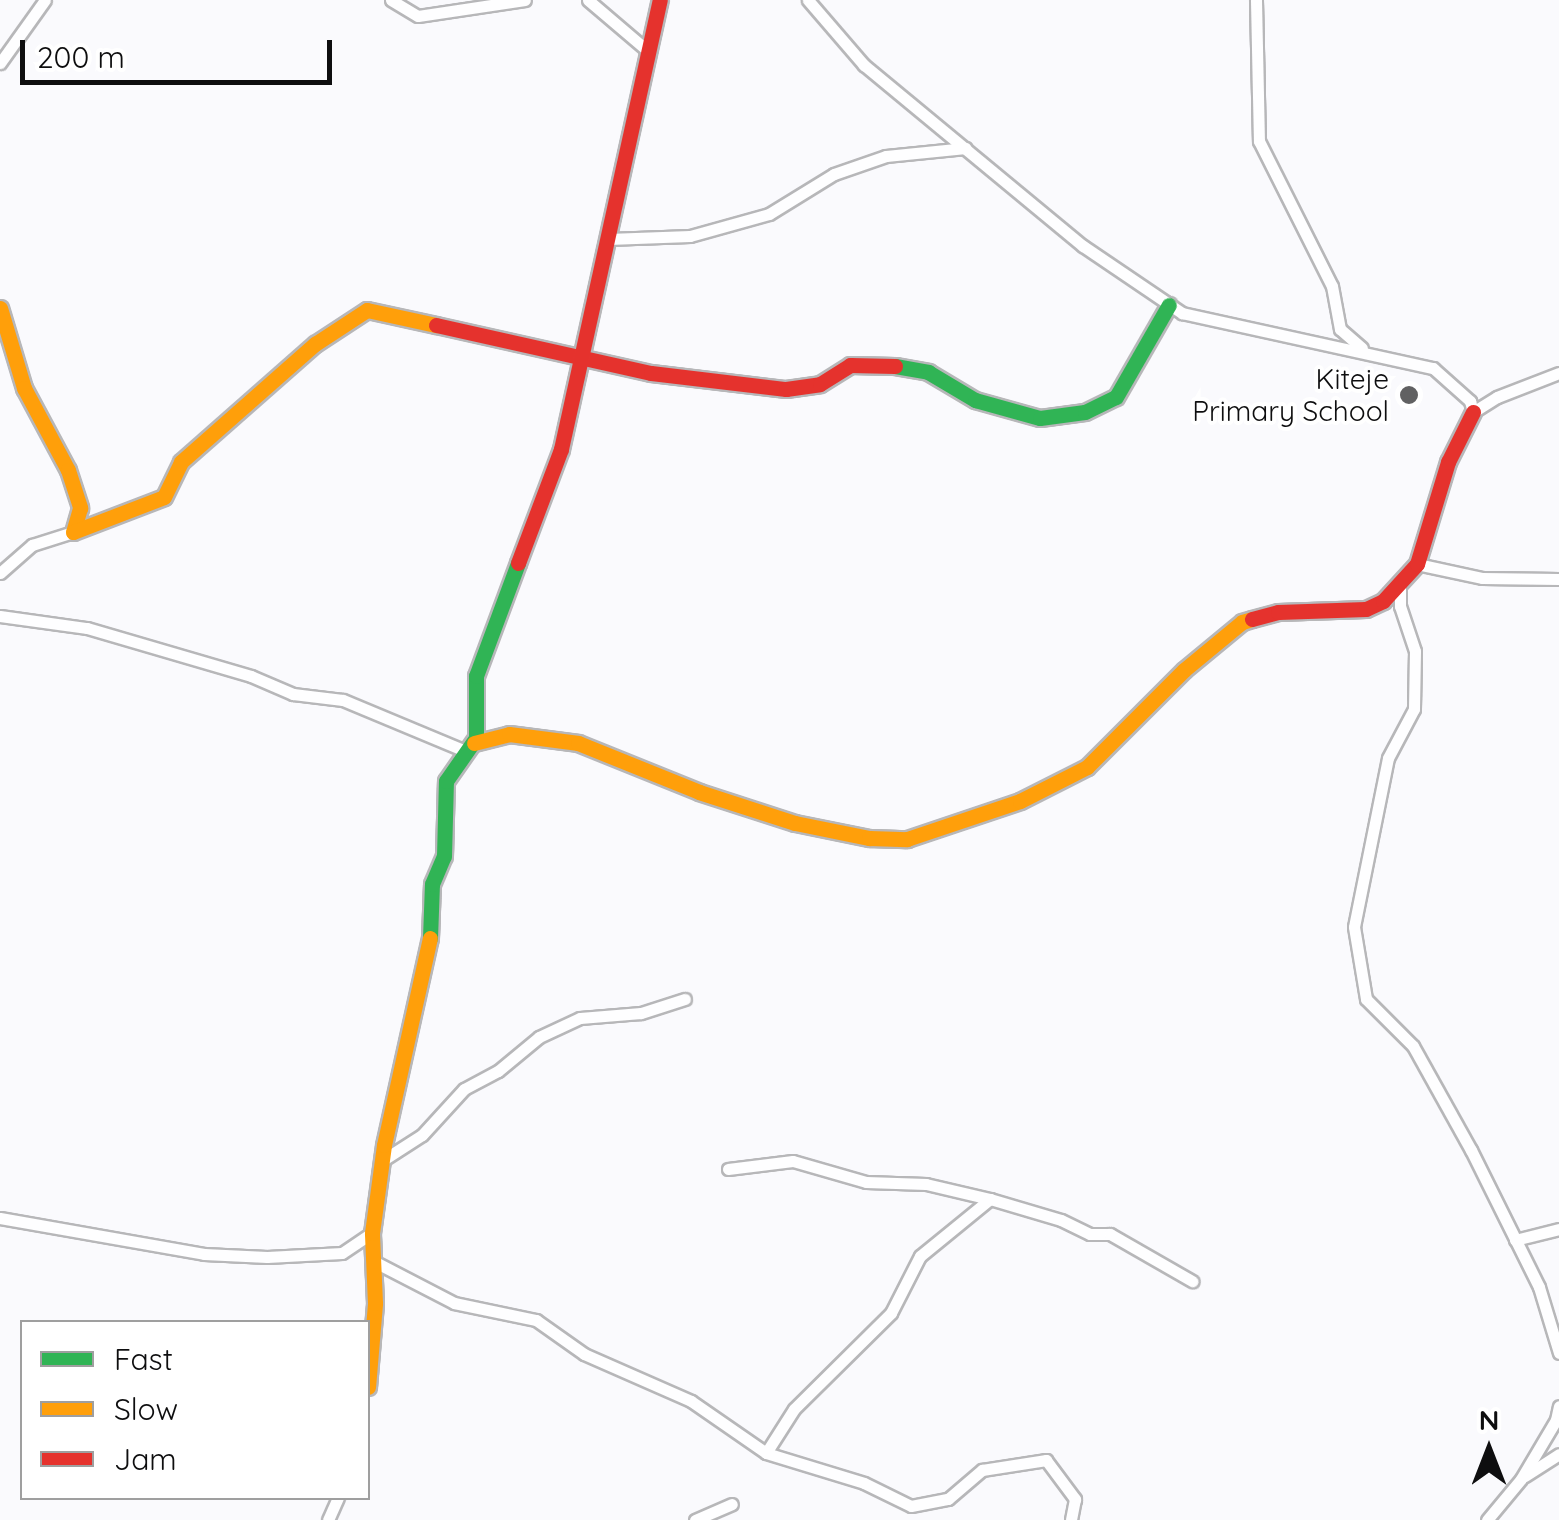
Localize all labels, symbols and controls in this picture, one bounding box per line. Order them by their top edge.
scale bar [25,20,338,82]
text: 200 m [37,38,125,76]
place label: Kiteje Primary School [1192,362,1389,428]
marker: Kiteje Primary School [1398,384,1420,406]
legend [20,1320,370,1500]
text: Fast [114,1340,173,1378]
text: Slow [114,1390,178,1428]
north arrow [1439,1400,1539,1500]
text: N [1479,1402,1499,1437]
text: Jam [114,1440,177,1478]

